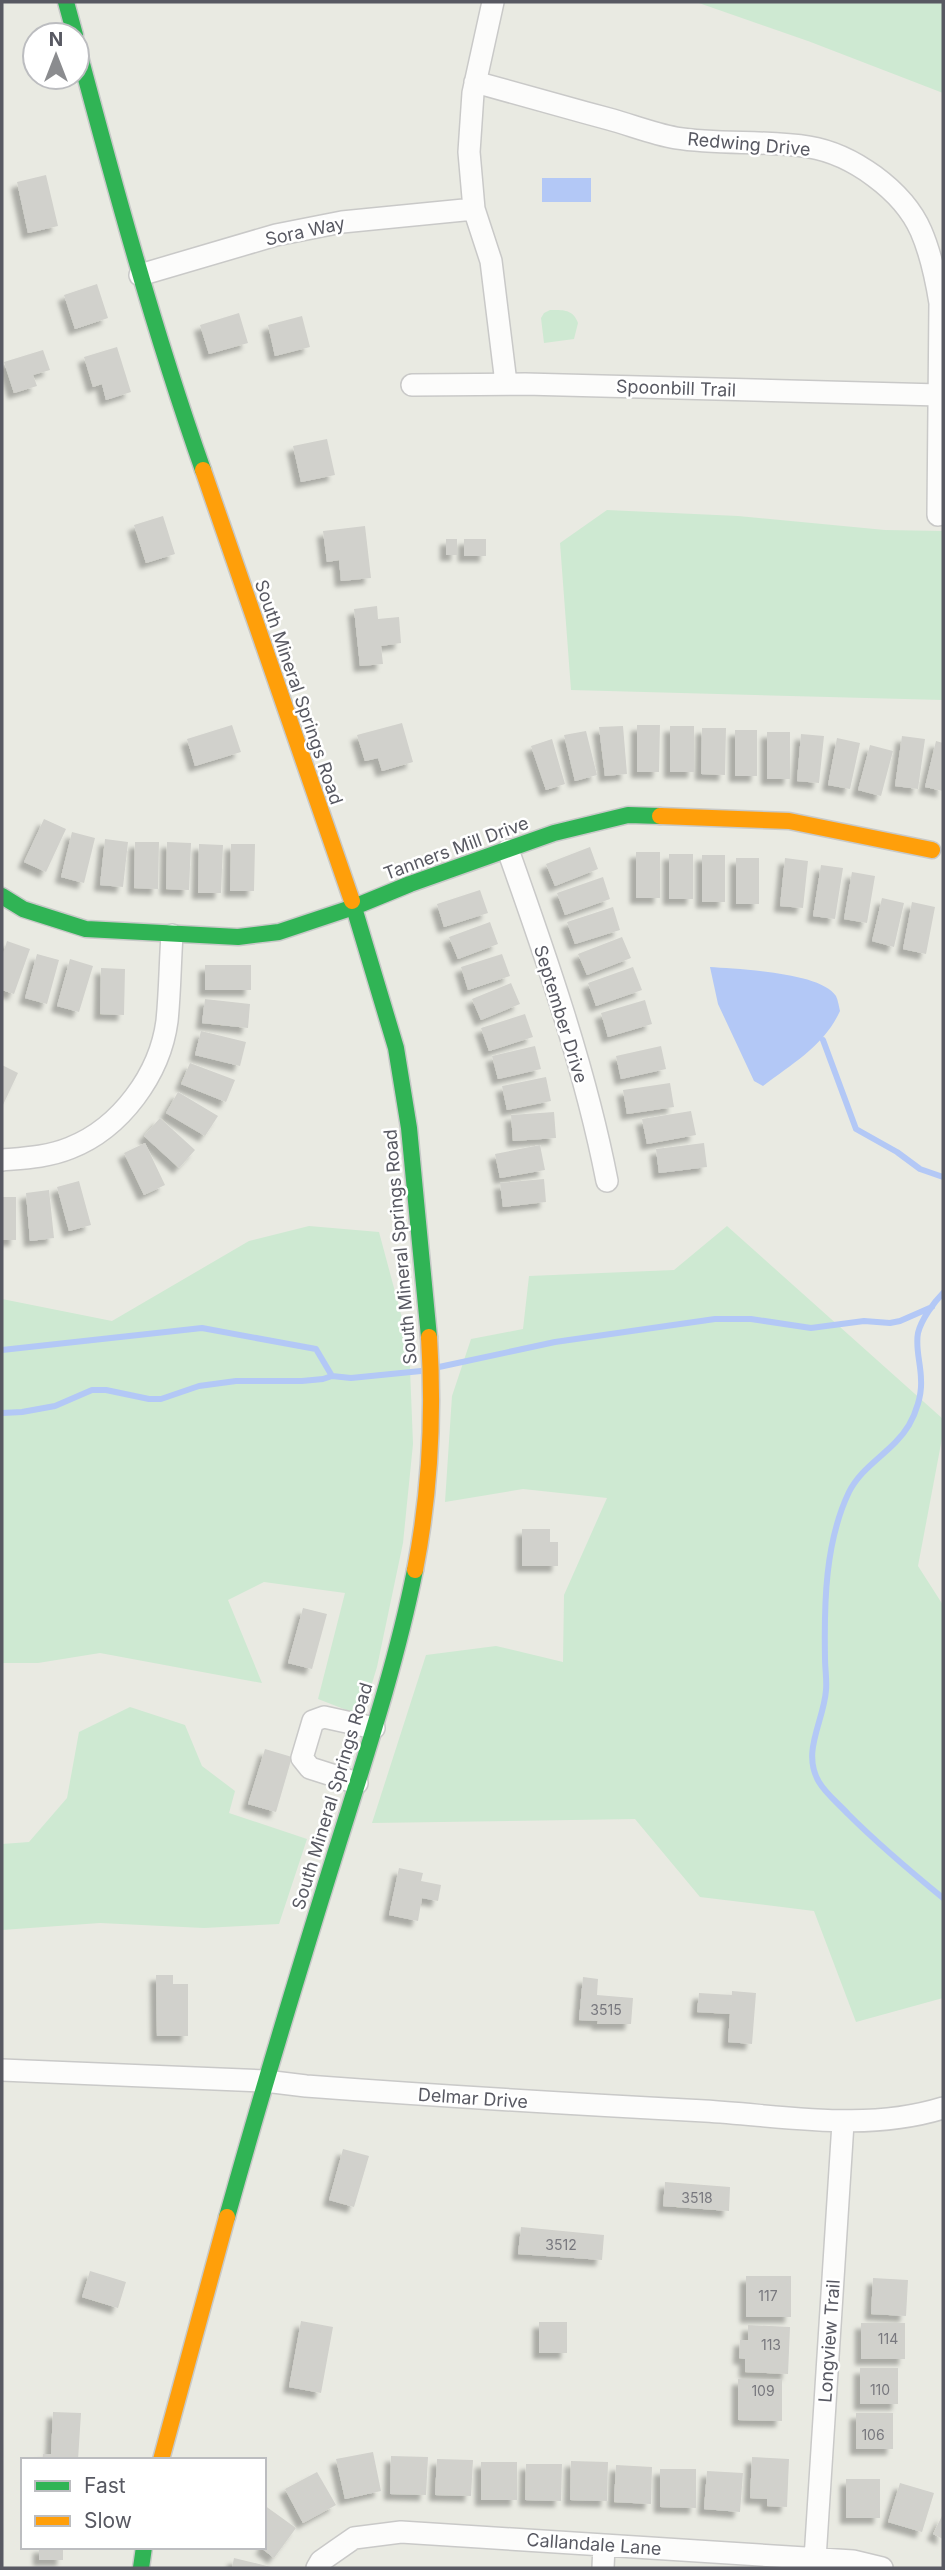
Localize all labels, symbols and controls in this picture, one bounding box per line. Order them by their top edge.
north arrow [21,21,91,91]
text: N [49,28,63,51]
street label: Redwing Drive [687,128,811,160]
street label: Sora Way [263,212,347,250]
street label: Spoonbill Trail [616,375,736,401]
street label: South Mineral Springs Road [251,577,347,807]
street label: Tanners Mill Drive [381,812,531,884]
street label: September Drive [530,943,592,1085]
street label: South Mineral Springs Road [379,1128,421,1366]
street label: South Mineral Springs Road [287,1680,377,1912]
house number: 3515 [590,2001,622,2018]
street label: Delmar Drive [417,2084,529,2112]
house number: 3518 [681,2189,713,2206]
house number: 3512 [545,2236,577,2253]
street label: Longview Trail [814,2279,844,2403]
house number: 117 [758,2287,778,2304]
house number: 114 [878,2330,898,2347]
house number: 113 [761,2336,781,2353]
house number: 110 [870,2381,890,2398]
house number: 109 [751,2382,775,2399]
house number: 106 [861,2426,885,2443]
legend [21,2458,266,2549]
text: Fast [84,2473,126,2498]
text: Slow [84,2508,132,2533]
street label: Callandale Lane [526,2529,662,2559]

